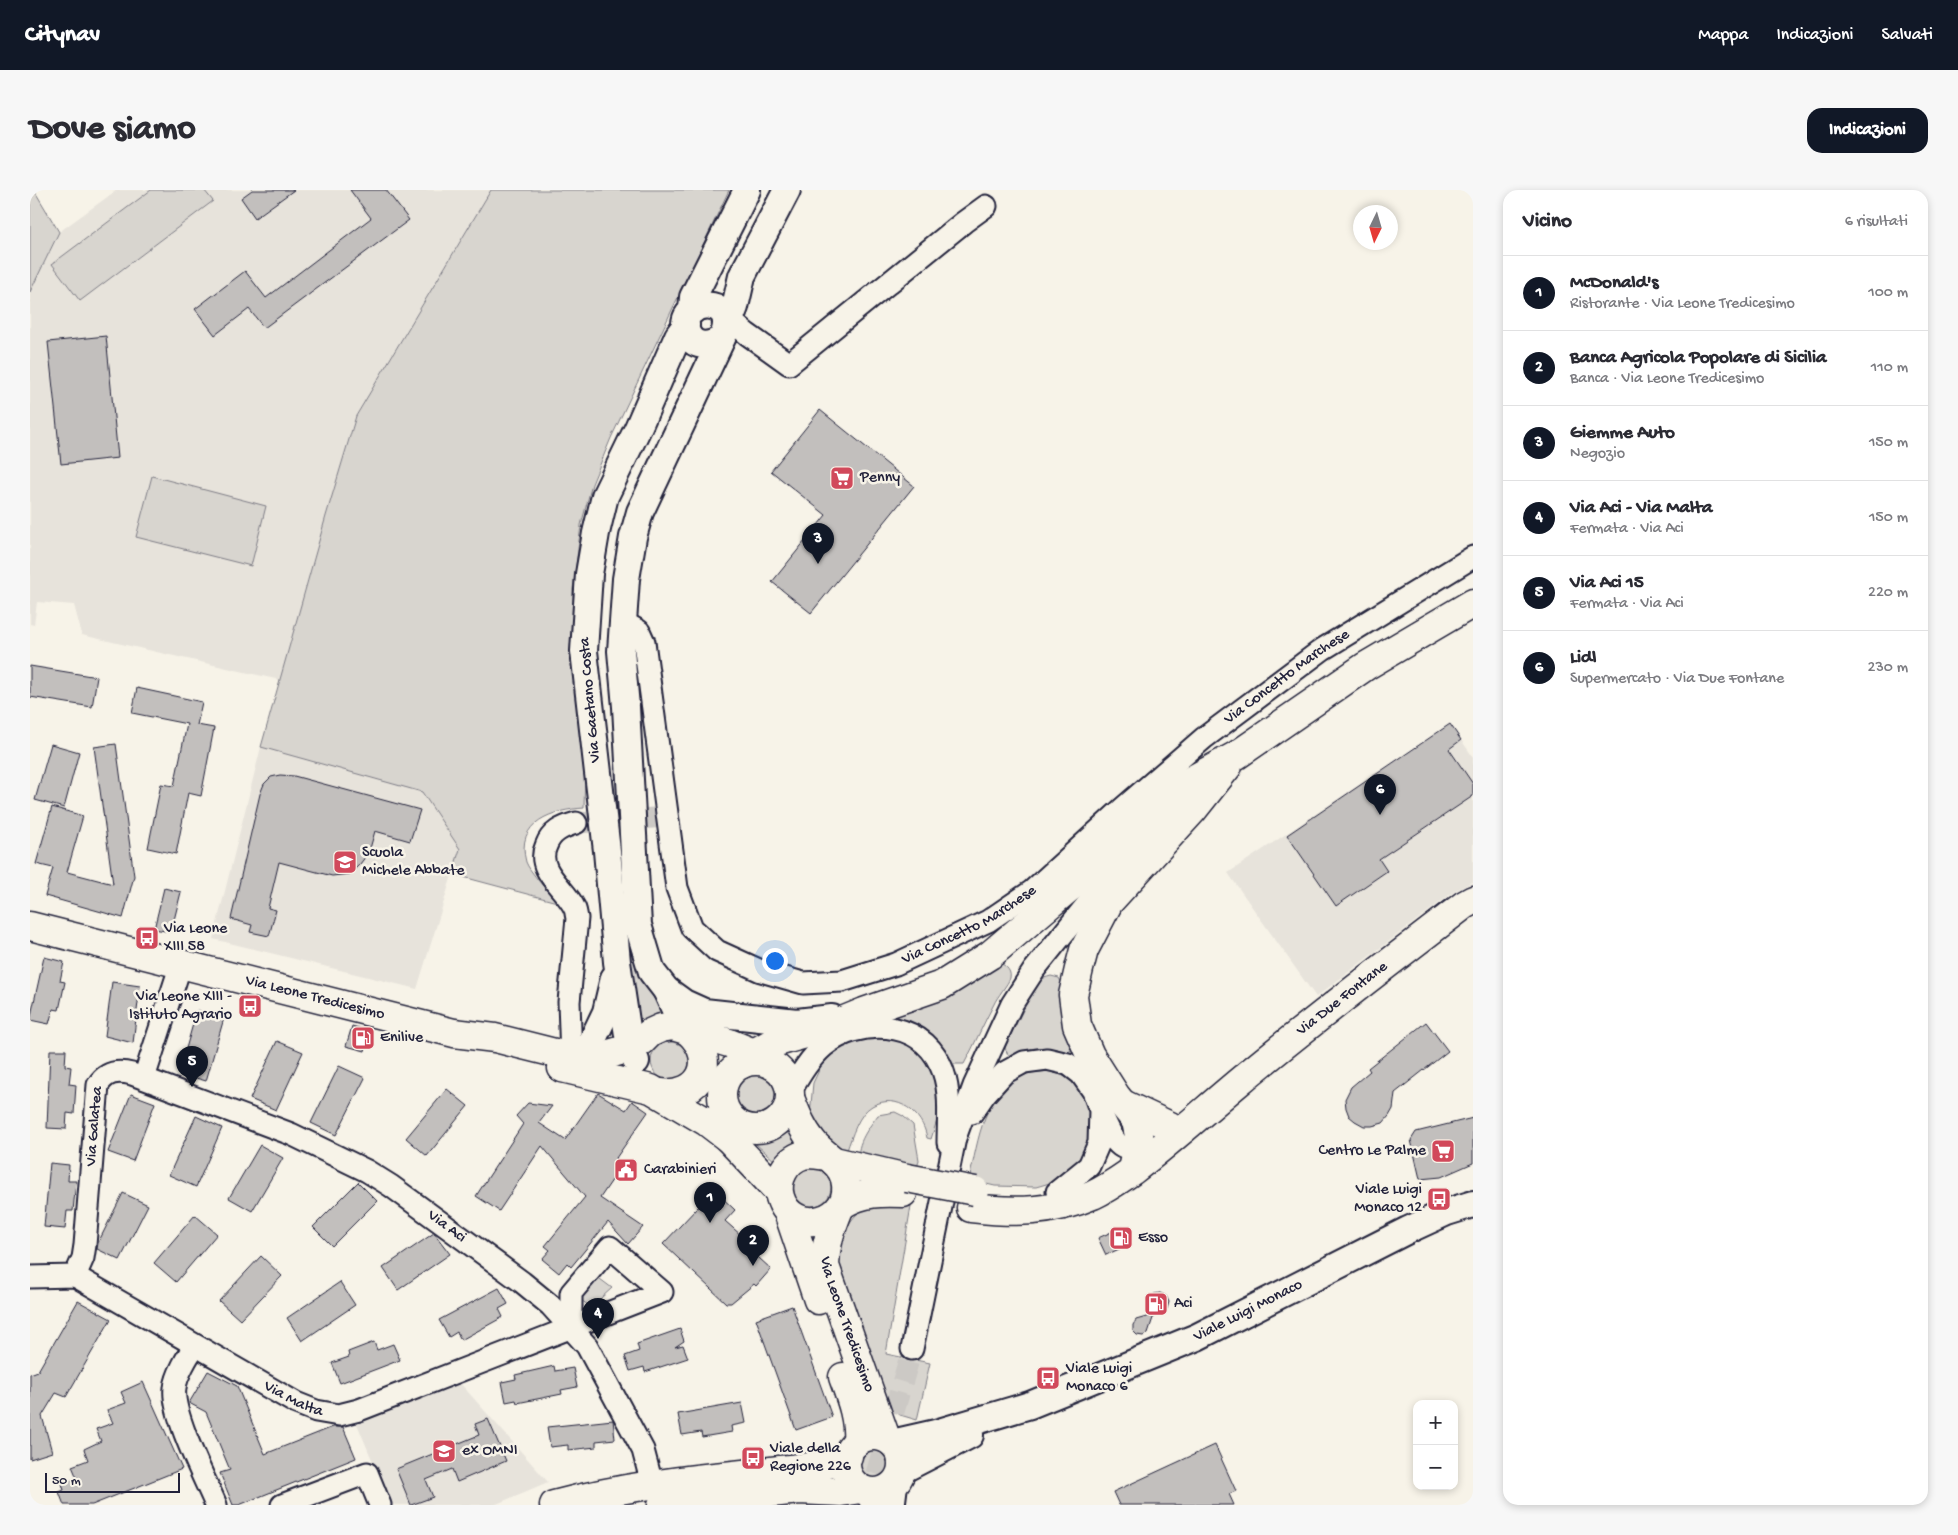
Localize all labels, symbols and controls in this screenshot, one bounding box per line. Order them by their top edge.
text: Citynav [25,21,100,50]
text: Mappa [1698,25,1748,46]
text: Indicazioni [1776,25,1854,46]
text: Salvati [1882,25,1933,46]
button: Indicazioni [1807,108,1928,153]
text: Dove siamo [30,110,196,151]
north arrow [1353,205,1398,250]
text: Vicino [1523,210,1572,235]
text: 6 risultati [1845,213,1908,232]
text: McDonald's [1570,272,1659,295]
text: 1 [1536,284,1542,303]
text: 100 m [1868,284,1908,303]
text: Ristorante · Via Leone Tredicesimo [1570,295,1795,314]
text: Banca Agricola Popolare di Sicilia [1570,347,1827,370]
text: 2 [1535,359,1543,378]
text: 110 m [1871,359,1908,378]
text: Banca · Via Leone Tredicesimo [1570,370,1764,389]
text: Giemme Auto [1570,422,1675,445]
text: 3 [1535,434,1543,453]
text: 150 m [1869,434,1908,453]
text: Negozio [1570,445,1625,464]
supermarket icon: Penny [829,465,855,491]
place label: Penny [859,469,900,488]
text: Via Aci - Via Malta [1570,497,1712,520]
text: 4 [1535,509,1543,528]
text: 150 m [1869,509,1908,528]
text: Fermata · Via Aci [1570,520,1684,539]
pin: 3 [802,523,834,564]
text: Via Aci 15 [1570,572,1644,595]
text: 5 [1535,584,1543,603]
text: 220 m [1868,584,1908,603]
text: Fermata · Via Aci [1570,595,1684,614]
street label: Via Concetto Marchese [1220,625,1354,730]
street label: Via Gaetano Costa [576,635,606,764]
text: Lidl [1570,647,1596,670]
text: 6 [1535,659,1543,678]
text: 230 m [1868,659,1908,678]
text: Supermercato · Via Due Fontane [1570,670,1784,689]
pin: 6 [1364,774,1396,815]
place label: Scuola Michele Abbate [362,844,465,881]
school or university icon: Scuola Michele Abbate [332,849,358,875]
street label: Via Concetto Marchese [898,881,1041,970]
place label: Via Leone XIII 58 [163,920,228,957]
bus stop icon: Via Leone XIII 58 [134,925,160,951]
your location [762,948,788,974]
street label: Via Due Fontane [1292,957,1392,1041]
street label: Via Leone Tredicesimo [243,971,387,1025]
place label: Via Leone XIII - Istituto Agrario [129,988,232,1025]
bus stop icon: Via Leone XIII - Istituto Agrario [237,993,263,1019]
fuel station icon: Enilive [350,1025,376,1051]
place label: Enilive [380,1029,424,1048]
pin: 5 [176,1046,208,1087]
street label: Via Galatea [82,1084,107,1168]
supermarket icon: Centro Le Palme [1430,1138,1456,1164]
place label: Centro Le Palme [1318,1142,1427,1161]
public building icon: Carabinieri [613,1157,639,1183]
place label: Carabinieri [644,1161,716,1180]
place label: Viale Luigi Monaco 12 [1354,1181,1422,1218]
pin: 1 [694,1182,726,1223]
bus stop icon: Viale Luigi Monaco 12 [1426,1186,1452,1212]
street label: Via Aci [423,1206,470,1247]
pin: 2 [737,1225,769,1266]
fuel station icon: Esso [1108,1225,1134,1251]
place label: Esso [1138,1229,1168,1248]
street label: Via Leone Tredicesimo [815,1255,879,1395]
street label: Viale Luigi Monaco [1190,1275,1306,1347]
fuel station icon: Aci [1143,1291,1169,1317]
place label: Aci [1174,1295,1192,1314]
pin: 4 [582,1298,614,1339]
place label: Viale Luigi Monaco 6 [1065,1360,1132,1397]
bus stop icon: Viale Luigi Monaco 6 [1035,1365,1061,1391]
street label: Via Malta [259,1376,325,1422]
map controls [1413,1400,1458,1490]
button: + [1413,1400,1458,1445]
school or university icon: ex OMNI [431,1438,457,1464]
place label: Viale della Regione 226 [769,1440,852,1477]
place label: ex OMNI [462,1442,517,1461]
bus stop icon: Viale della Regione 226 [740,1445,766,1471]
button: − [1413,1445,1458,1490]
scale bar [45,1470,180,1493]
text: 50 m [52,1473,81,1490]

